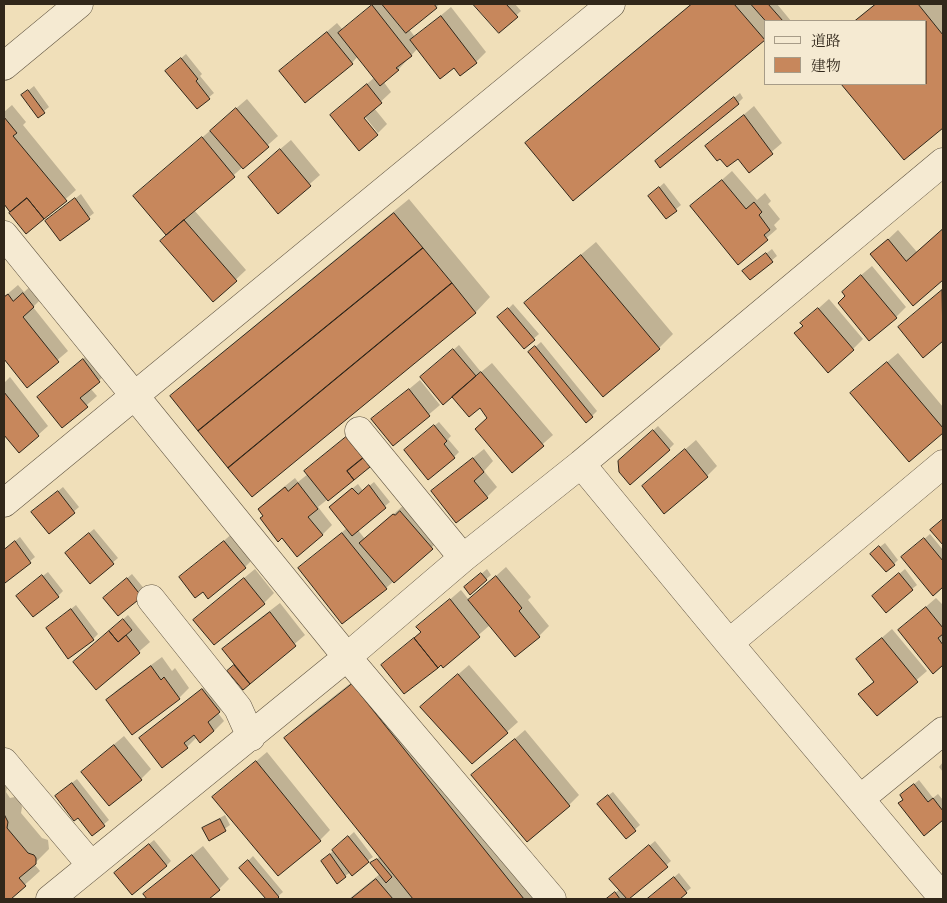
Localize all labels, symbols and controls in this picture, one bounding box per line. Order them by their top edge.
legend [764,20,927,85]
text: 道路 [811,32,841,50]
text: 建物 [811,57,841,75]

